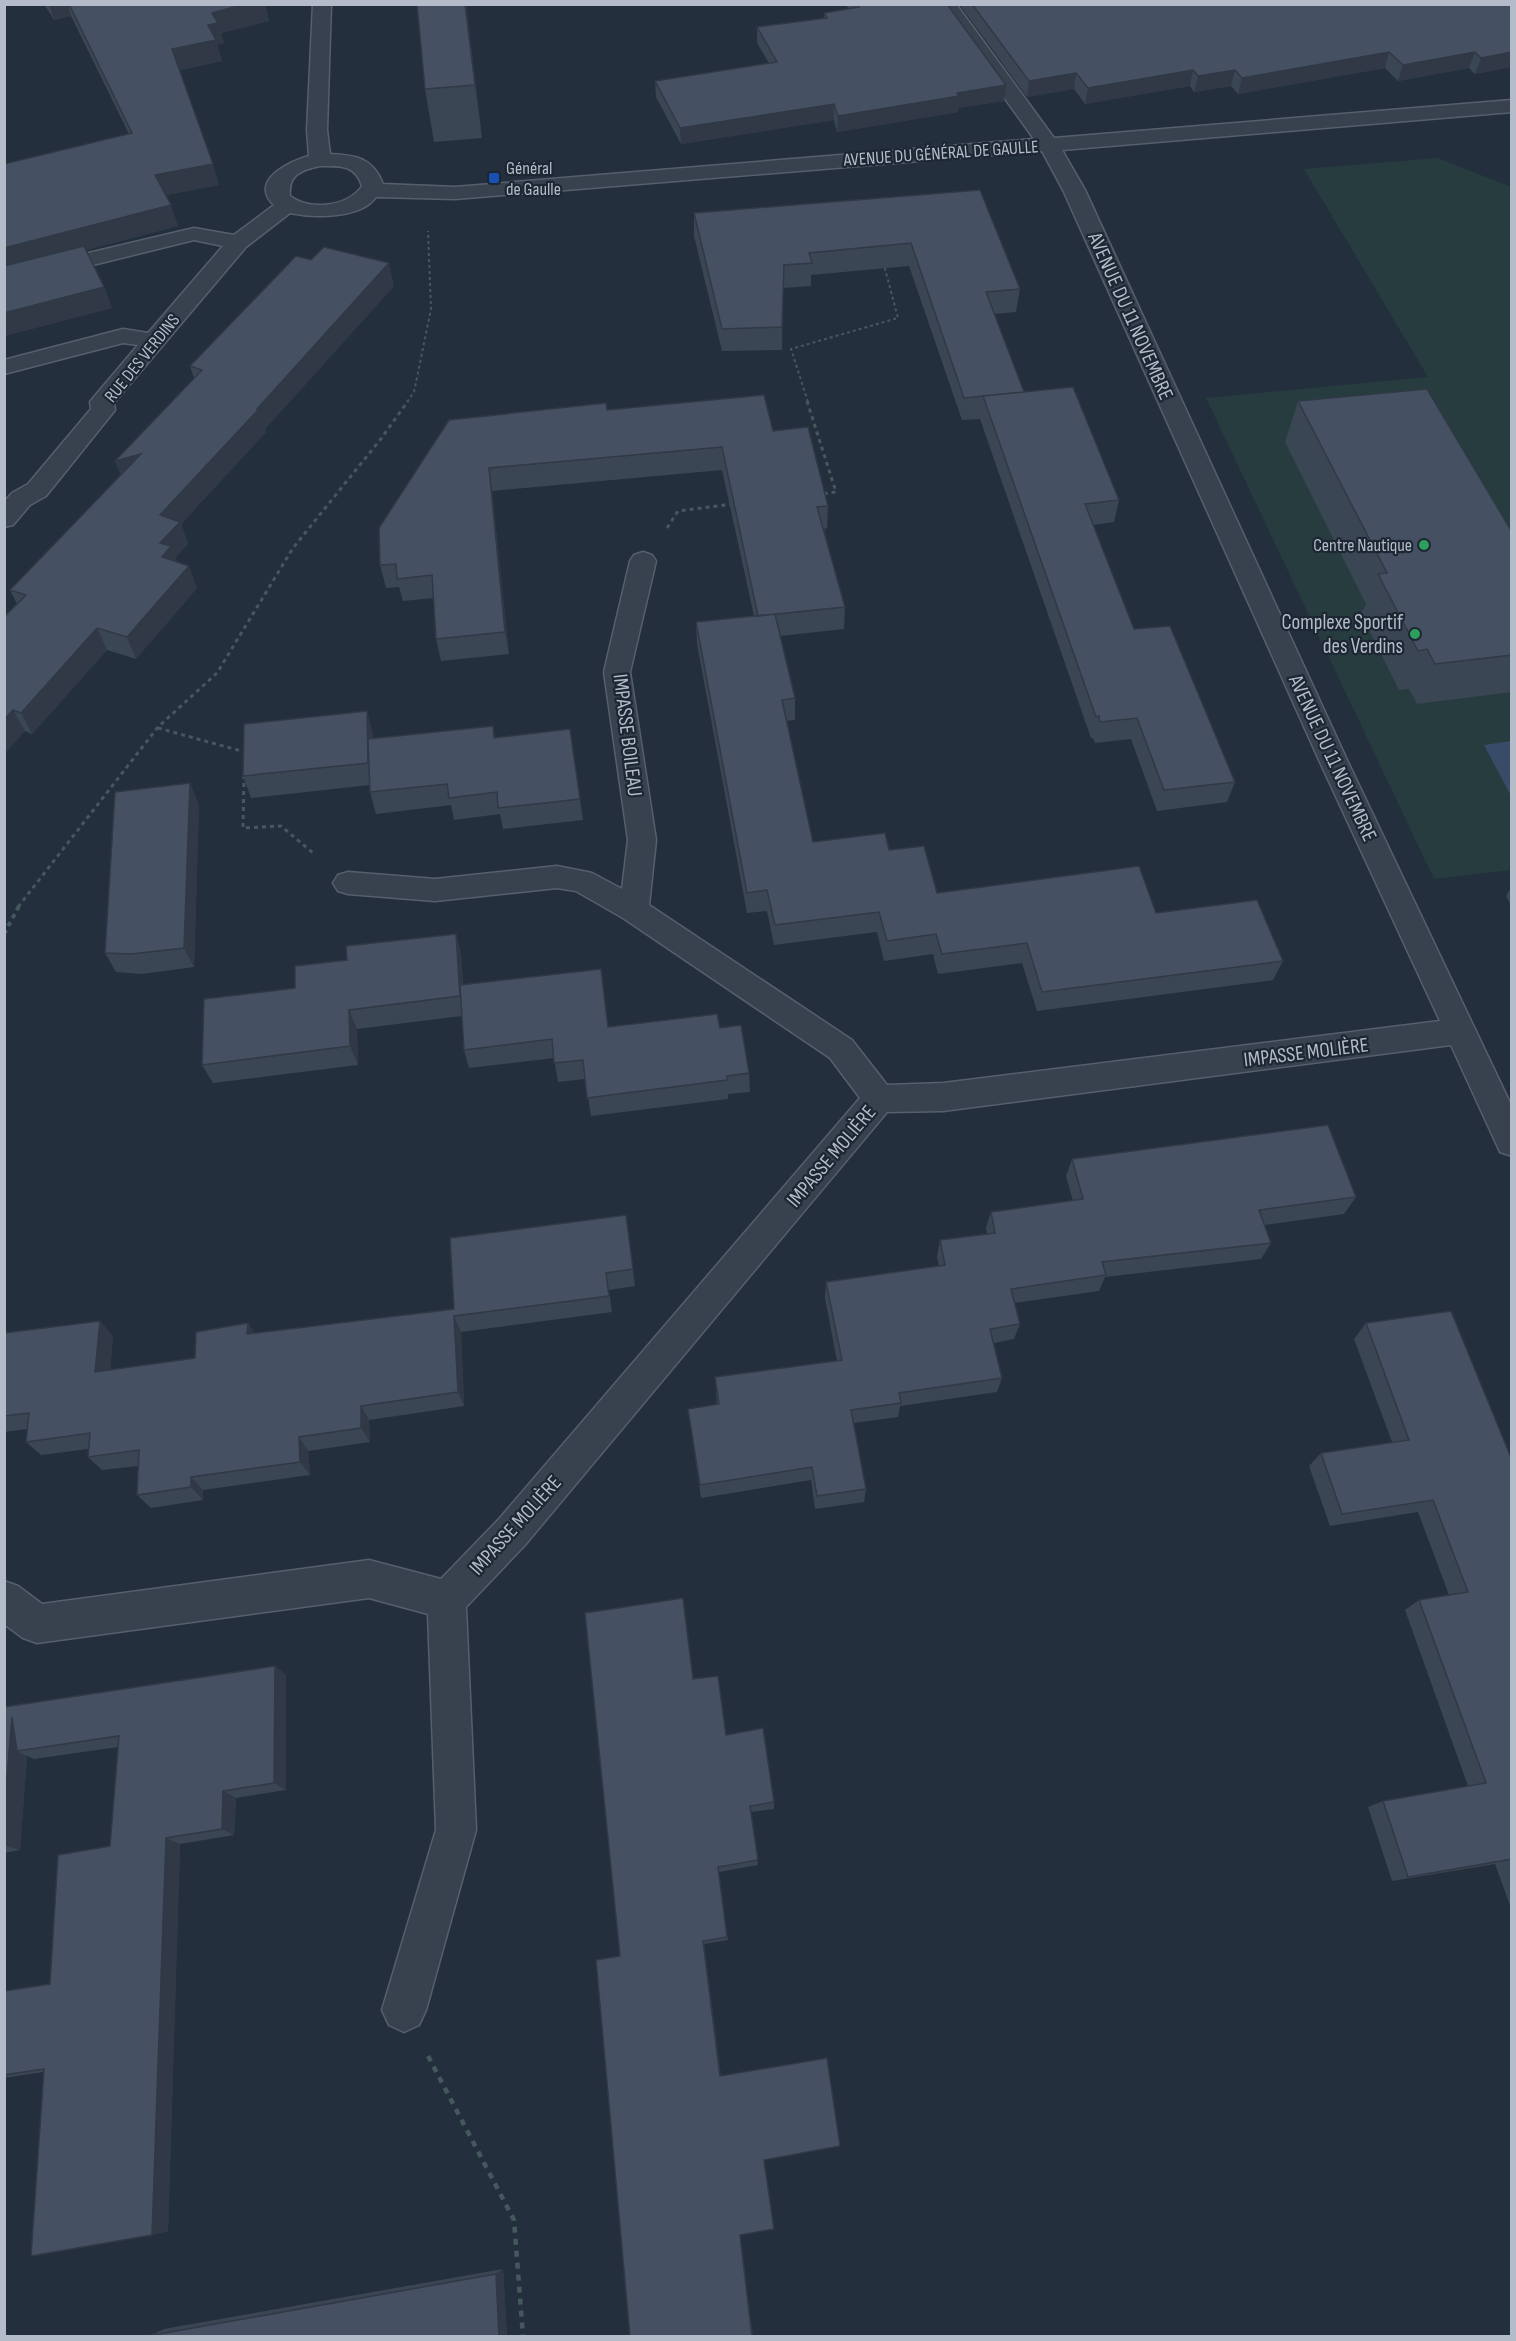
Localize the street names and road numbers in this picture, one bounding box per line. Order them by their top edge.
street label: AVENUE DU GÉNÉRAL DE GAULLE [842,136,1039,171]
street label: AVENUE DU 11 NOVEMBRE [1082,228,1179,404]
street label: RUE DES VERDINS [100,310,185,407]
street label: AVENUE DU 11 NOVEMBRE [1283,670,1382,845]
street label: IMPASSE BOILEAU [608,672,647,798]
street label: IMPASSE MOLIÈRE [1242,1032,1370,1073]
street label: IMPASSE MOLIÈRE [781,1100,881,1212]
street label: IMPASSE MOLIÈRE [464,1470,567,1580]

